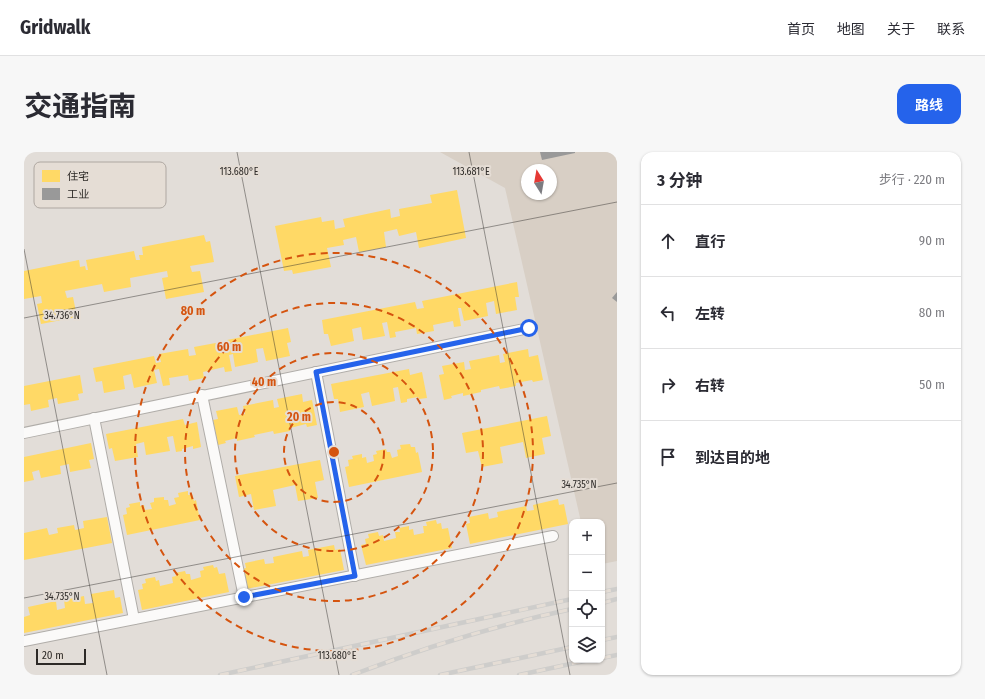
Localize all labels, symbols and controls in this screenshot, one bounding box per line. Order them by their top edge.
text: Gridwalk [20,16,90,39]
text: 首页 [787,21,815,38]
text: 地图 [837,21,865,38]
text: 关于 [887,21,915,38]
text: 联系 [937,21,965,38]
button: 路线 [897,84,961,124]
text: 交通指南 [24,90,136,123]
legend [34,162,166,208]
north arrow [521,164,557,200]
text: 113.680°E [220,166,259,178]
text: 113.681°E [452,166,490,178]
text: 住宅 [67,170,89,183]
text: 3 分钟 [657,170,703,191]
text: 步行 · 220 m [879,172,945,187]
text: 工业 [67,188,89,201]
icon: ahead [657,230,679,252]
text: 直行 [695,233,725,251]
text: 90 m [919,233,945,248]
icon: left [657,302,679,324]
text: 80 m [181,304,205,318]
text: 左转 [695,305,725,323]
text: 80 m [919,305,945,320]
text: 34.736°N [44,310,80,322]
route start [520,319,538,337]
text: 60 m [217,340,241,354]
icon: right [657,374,679,396]
text: 40 m [252,375,276,389]
text: 右转 [695,377,725,395]
text: 50 m [919,377,945,392]
text: 20 m [286,410,311,424]
centre of rings [327,445,341,459]
icon: arrive [657,446,679,468]
text: 到达目的地 [695,449,770,467]
text: 34.735°N [561,479,597,491]
map controls [569,519,605,663]
button: + [569,519,605,555]
button: − [569,555,605,591]
route end [235,588,253,606]
text: 34.735°N [44,591,80,603]
button: locate [569,591,605,627]
button: layers [569,627,605,663]
scale bar [36,647,86,666]
text: 20 m [42,649,64,662]
text: 113.680°E [318,650,357,662]

